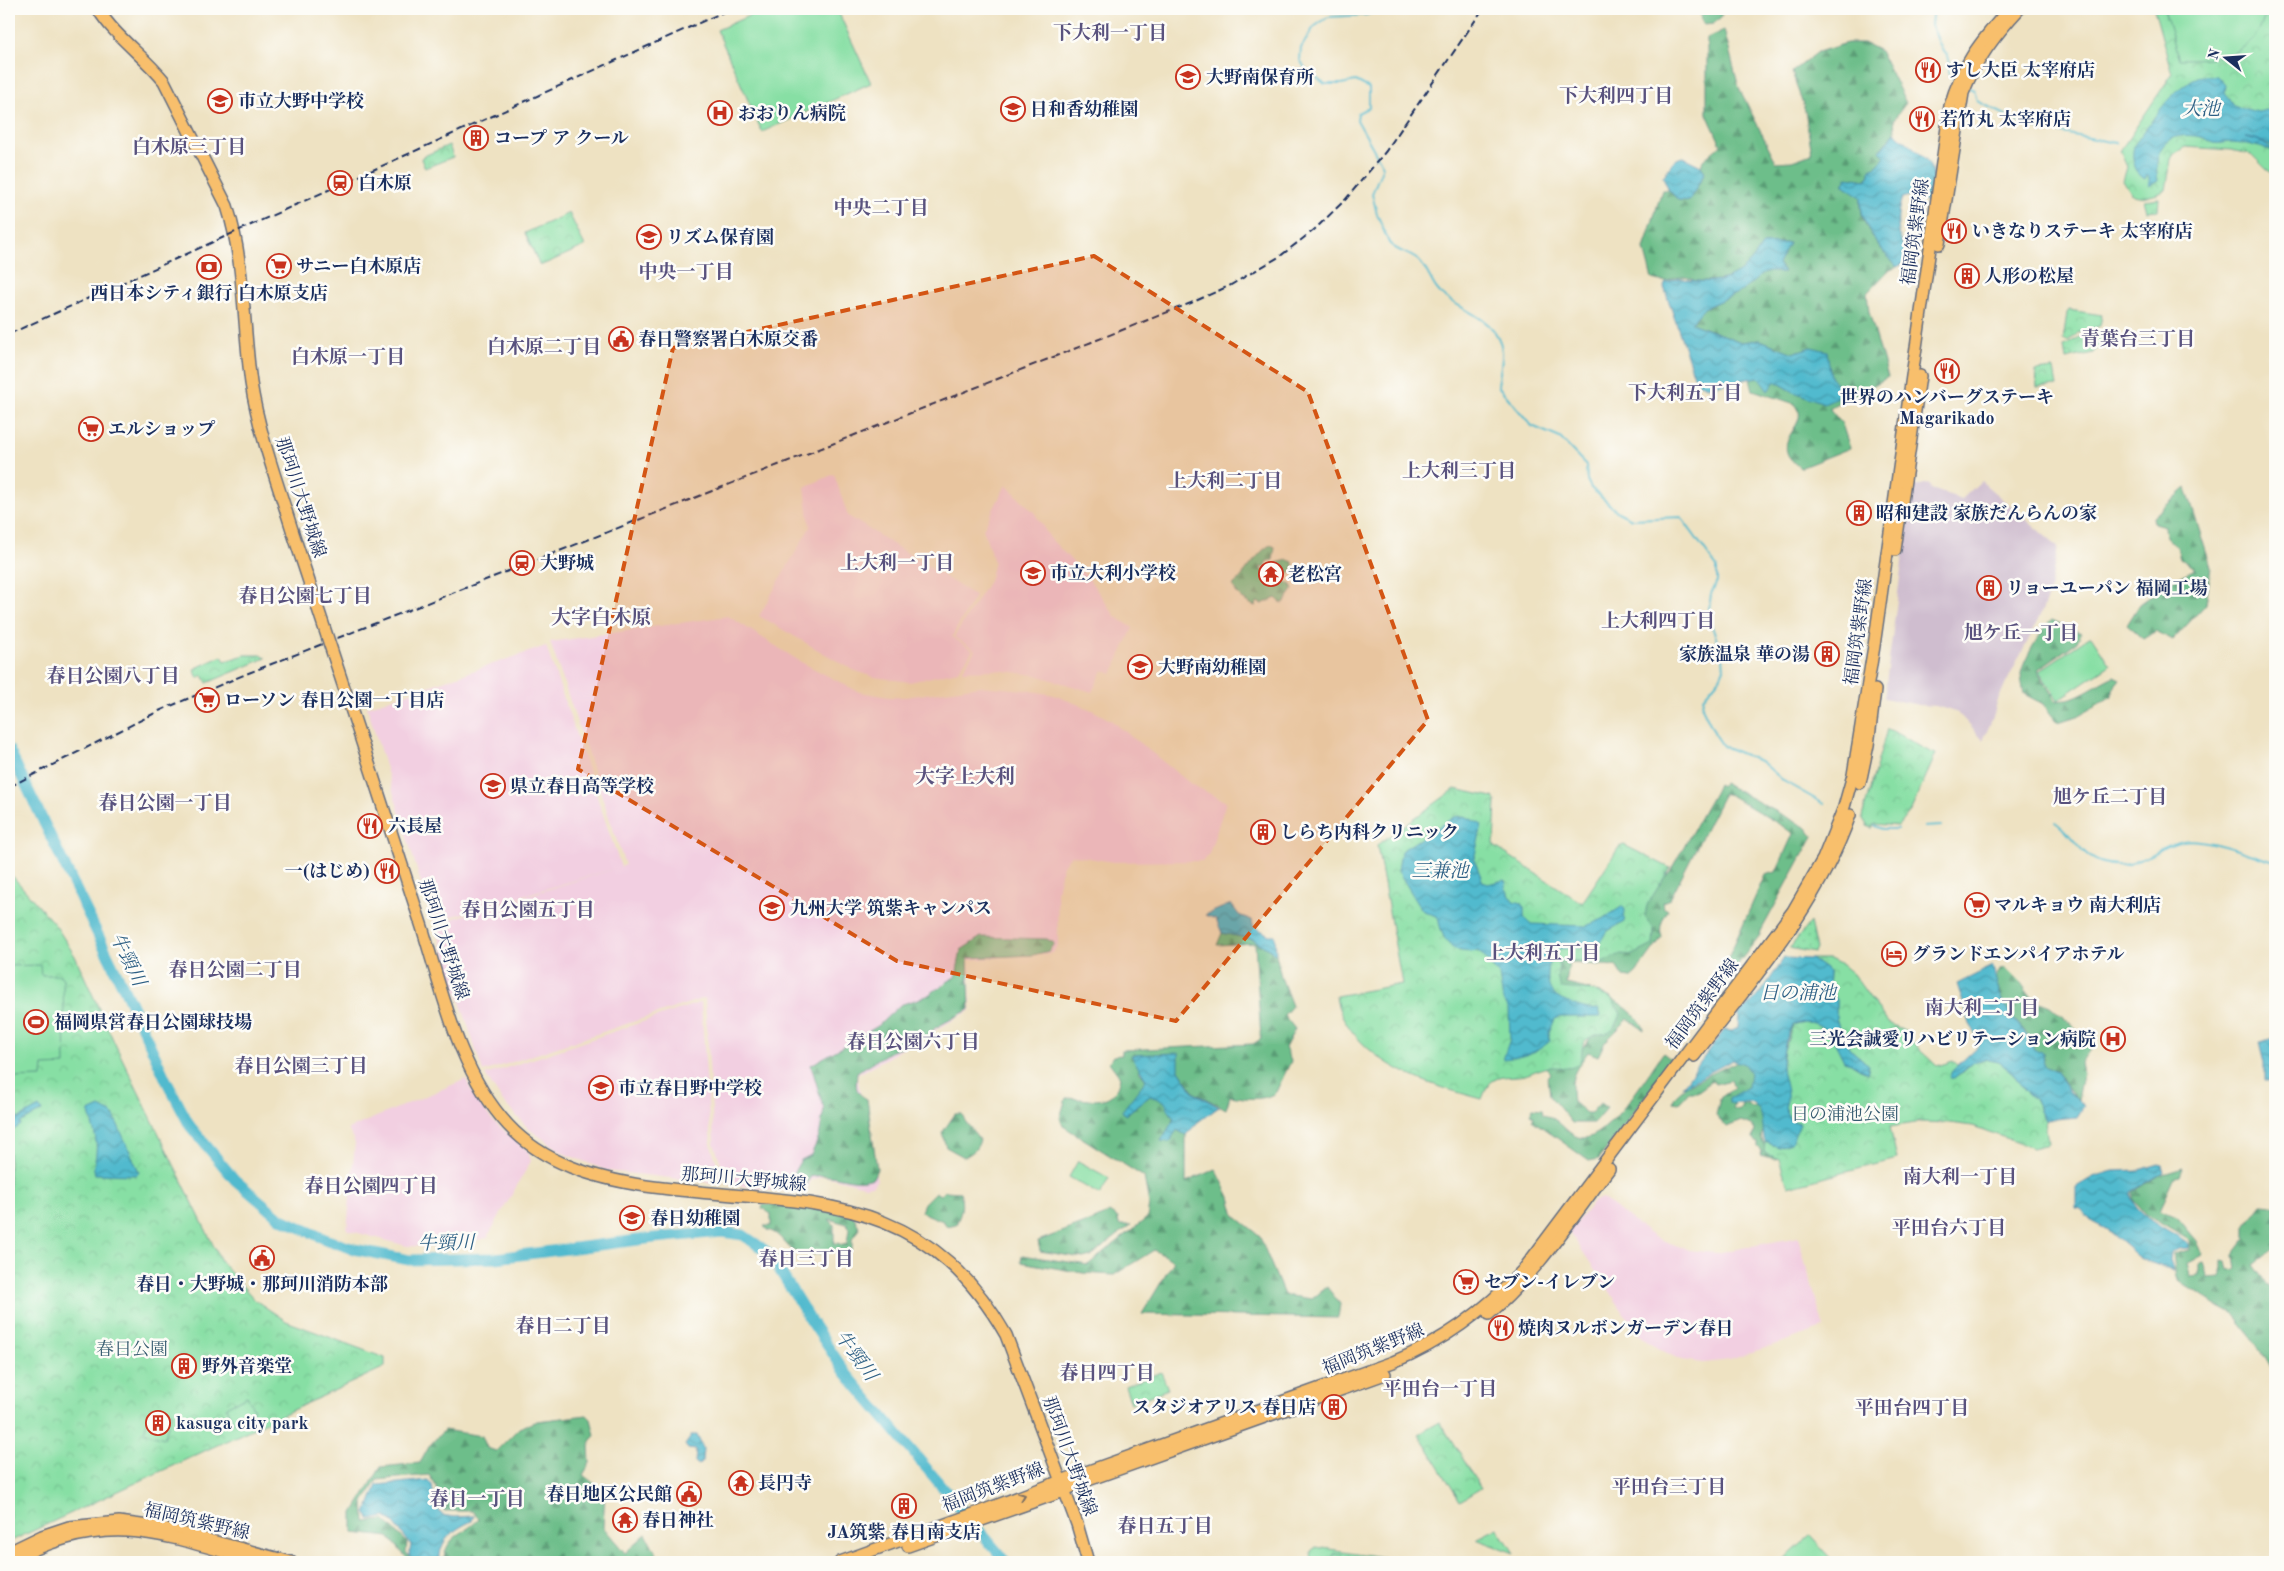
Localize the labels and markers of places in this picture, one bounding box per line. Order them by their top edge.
restaurant icon: すし大臣 太宰府店 [1915,57,1941,83]
place label: すし大臣 太宰府店 [1946,60,2095,80]
school or university icon: 大野南保育所 [1175,64,1201,90]
place label: 大野南保育所 [1206,67,1314,87]
school or university icon: 市立大野中学校 [207,88,233,114]
place label: 市立大野中学校 [238,91,364,111]
school or university icon: 日和香幼稚園 [1000,96,1026,122]
place label: 日和香幼稚園 [1030,99,1138,119]
hospital icon: おおりん病院 [707,100,733,126]
place label: おおりん病院 [738,103,846,123]
restaurant icon: 若竹丸 太宰府店 [1909,106,1935,132]
place label: 若竹丸 太宰府店 [1940,109,2071,129]
building icon: コープ ア クール [463,125,489,151]
place label: コープ ア クール [494,129,629,148]
station icon: 白木原 [327,170,353,196]
place label: 白木原 [358,173,412,193]
restaurant icon: いきなりステーキ 太宰府店 [1941,218,1967,244]
place label: いきなりステーキ 太宰府店 [1972,221,2193,241]
school or university icon: リズム保育園 [636,224,662,250]
place label: リズム保育園 [666,227,774,247]
supermarket icon: サニー白木原店 [266,253,292,279]
bank icon: 西日本シティ銀行 白木原支店 [196,254,222,280]
place label: サニー白木原店 [296,256,421,276]
building icon: 人形の松屋 [1954,263,1980,289]
place label: 人形の松屋 [1984,266,2074,286]
place label: 西日本シティ銀行 白木原支店 [90,283,328,303]
public building icon: 春日警察署白木原交番 [608,326,634,352]
place label: 春日警察署白木原交番 [638,329,818,349]
restaurant icon: 世界のハンバーグステーキ Magarikado [1934,358,1960,384]
place label: 世界のハンバーグステーキ Magarikado [1840,387,2054,428]
supermarket icon: エルショップ [78,416,104,442]
place label: エルショップ [108,420,215,439]
building icon: 昭和建設 家族だんらんの家 [1846,500,1872,526]
place label: 昭和建設 家族だんらんの家 [1876,503,2097,523]
station icon: 大野城 [509,550,535,576]
place label: 大野城 [540,553,594,573]
school or university icon: 市立大利小学校 [1020,560,1046,586]
temple icon: 老松宮 [1258,561,1284,587]
place label: 市立大利小学校 [1050,563,1176,583]
place label: 老松宮 [1288,564,1342,584]
building icon: リョーユーパン 福岡工場 [1976,575,2002,601]
place label: リョーユーパン 福岡工場 [2006,578,2208,598]
building icon: 家族温泉 華の湯 [1814,641,1840,667]
place label: 家族温泉 華の湯 [1679,644,1810,664]
school or university icon: 大野南幼稚園 [1127,654,1153,680]
place label: 大野南幼稚園 [1158,657,1266,677]
supermarket icon: ローソン 春日公園一丁目店 [194,687,220,713]
place label: ローソン 春日公園一丁目店 [224,690,444,710]
school or university icon: 県立春日高等学校 [480,773,506,799]
place label: 県立春日高等学校 [510,776,654,796]
restaurant icon: 六長屋 [357,813,383,839]
place label: 六長屋 [388,816,442,836]
building icon: しらち内科クリニック [1250,819,1276,845]
place label: しらち内科クリニック [1280,822,1459,842]
restaurant icon: 一(はじめ) [374,858,400,884]
place label: 一(はじめ) [285,862,370,881]
supermarket icon: マルキョウ 南大利店 [1964,892,1990,918]
school or university icon: 九州大学 筑紫キャンパス [759,895,785,921]
place label: マルキョウ 南大利店 [1994,895,2161,915]
place label: 九州大学 筑紫キャンパス [790,898,992,918]
hotel icon: グランドエンパイアホテル [1881,941,1907,967]
place label: グランドエンパイアホテル [1912,944,2125,964]
sports icon: 福岡県営春日公園球技場 [23,1009,49,1035]
place label: 福岡県営春日公園球技場 [54,1012,252,1032]
hospital icon: 三光会誠愛リハビリテーション病院 [2100,1026,2126,1052]
place label: 三光会誠愛リハビリテーション病院 [1810,1029,2096,1049]
school or university icon: 市立春日野中学校 [588,1075,614,1101]
place label: 市立春日野中学校 [618,1078,762,1098]
school or university icon: 春日幼稚園 [619,1205,645,1231]
place label: 春日幼稚園 [650,1208,740,1228]
public building icon: 春日・大野城・那珂川消防本部 [249,1245,275,1271]
supermarket icon: セブン-イレブン [1453,1269,1479,1295]
place label: セブン-イレブン [1484,1272,1615,1292]
place label: 春日・大野城・那珂川消防本部 [136,1274,388,1294]
restaurant icon: 焼肉ヌルボンガーデン春日 [1488,1315,1514,1341]
place label: 焼肉ヌルボンガーデン春日 [1518,1318,1734,1338]
building icon: 野外音楽堂 [171,1353,197,1379]
place label: 野外音楽堂 [202,1356,292,1376]
building icon: スタジオアリス 春日店 [1321,1394,1347,1420]
place label: スタジオアリス 春日店 [1133,1397,1316,1417]
building icon: kasuga city park [145,1410,171,1436]
place label: kasuga city park [176,1415,309,1433]
temple icon: 長円寺 [728,1470,754,1496]
place label: 長円寺 [758,1473,812,1493]
public building icon: 春日地区公民館 [676,1481,702,1507]
place label: 春日地区公民館 [546,1484,672,1504]
building icon: JA筑紫 春日南支店 [891,1493,917,1519]
temple icon: 春日神社 [612,1507,638,1533]
place label: 春日神社 [642,1510,714,1530]
place label: JA筑紫 春日南支店 [827,1522,981,1542]

